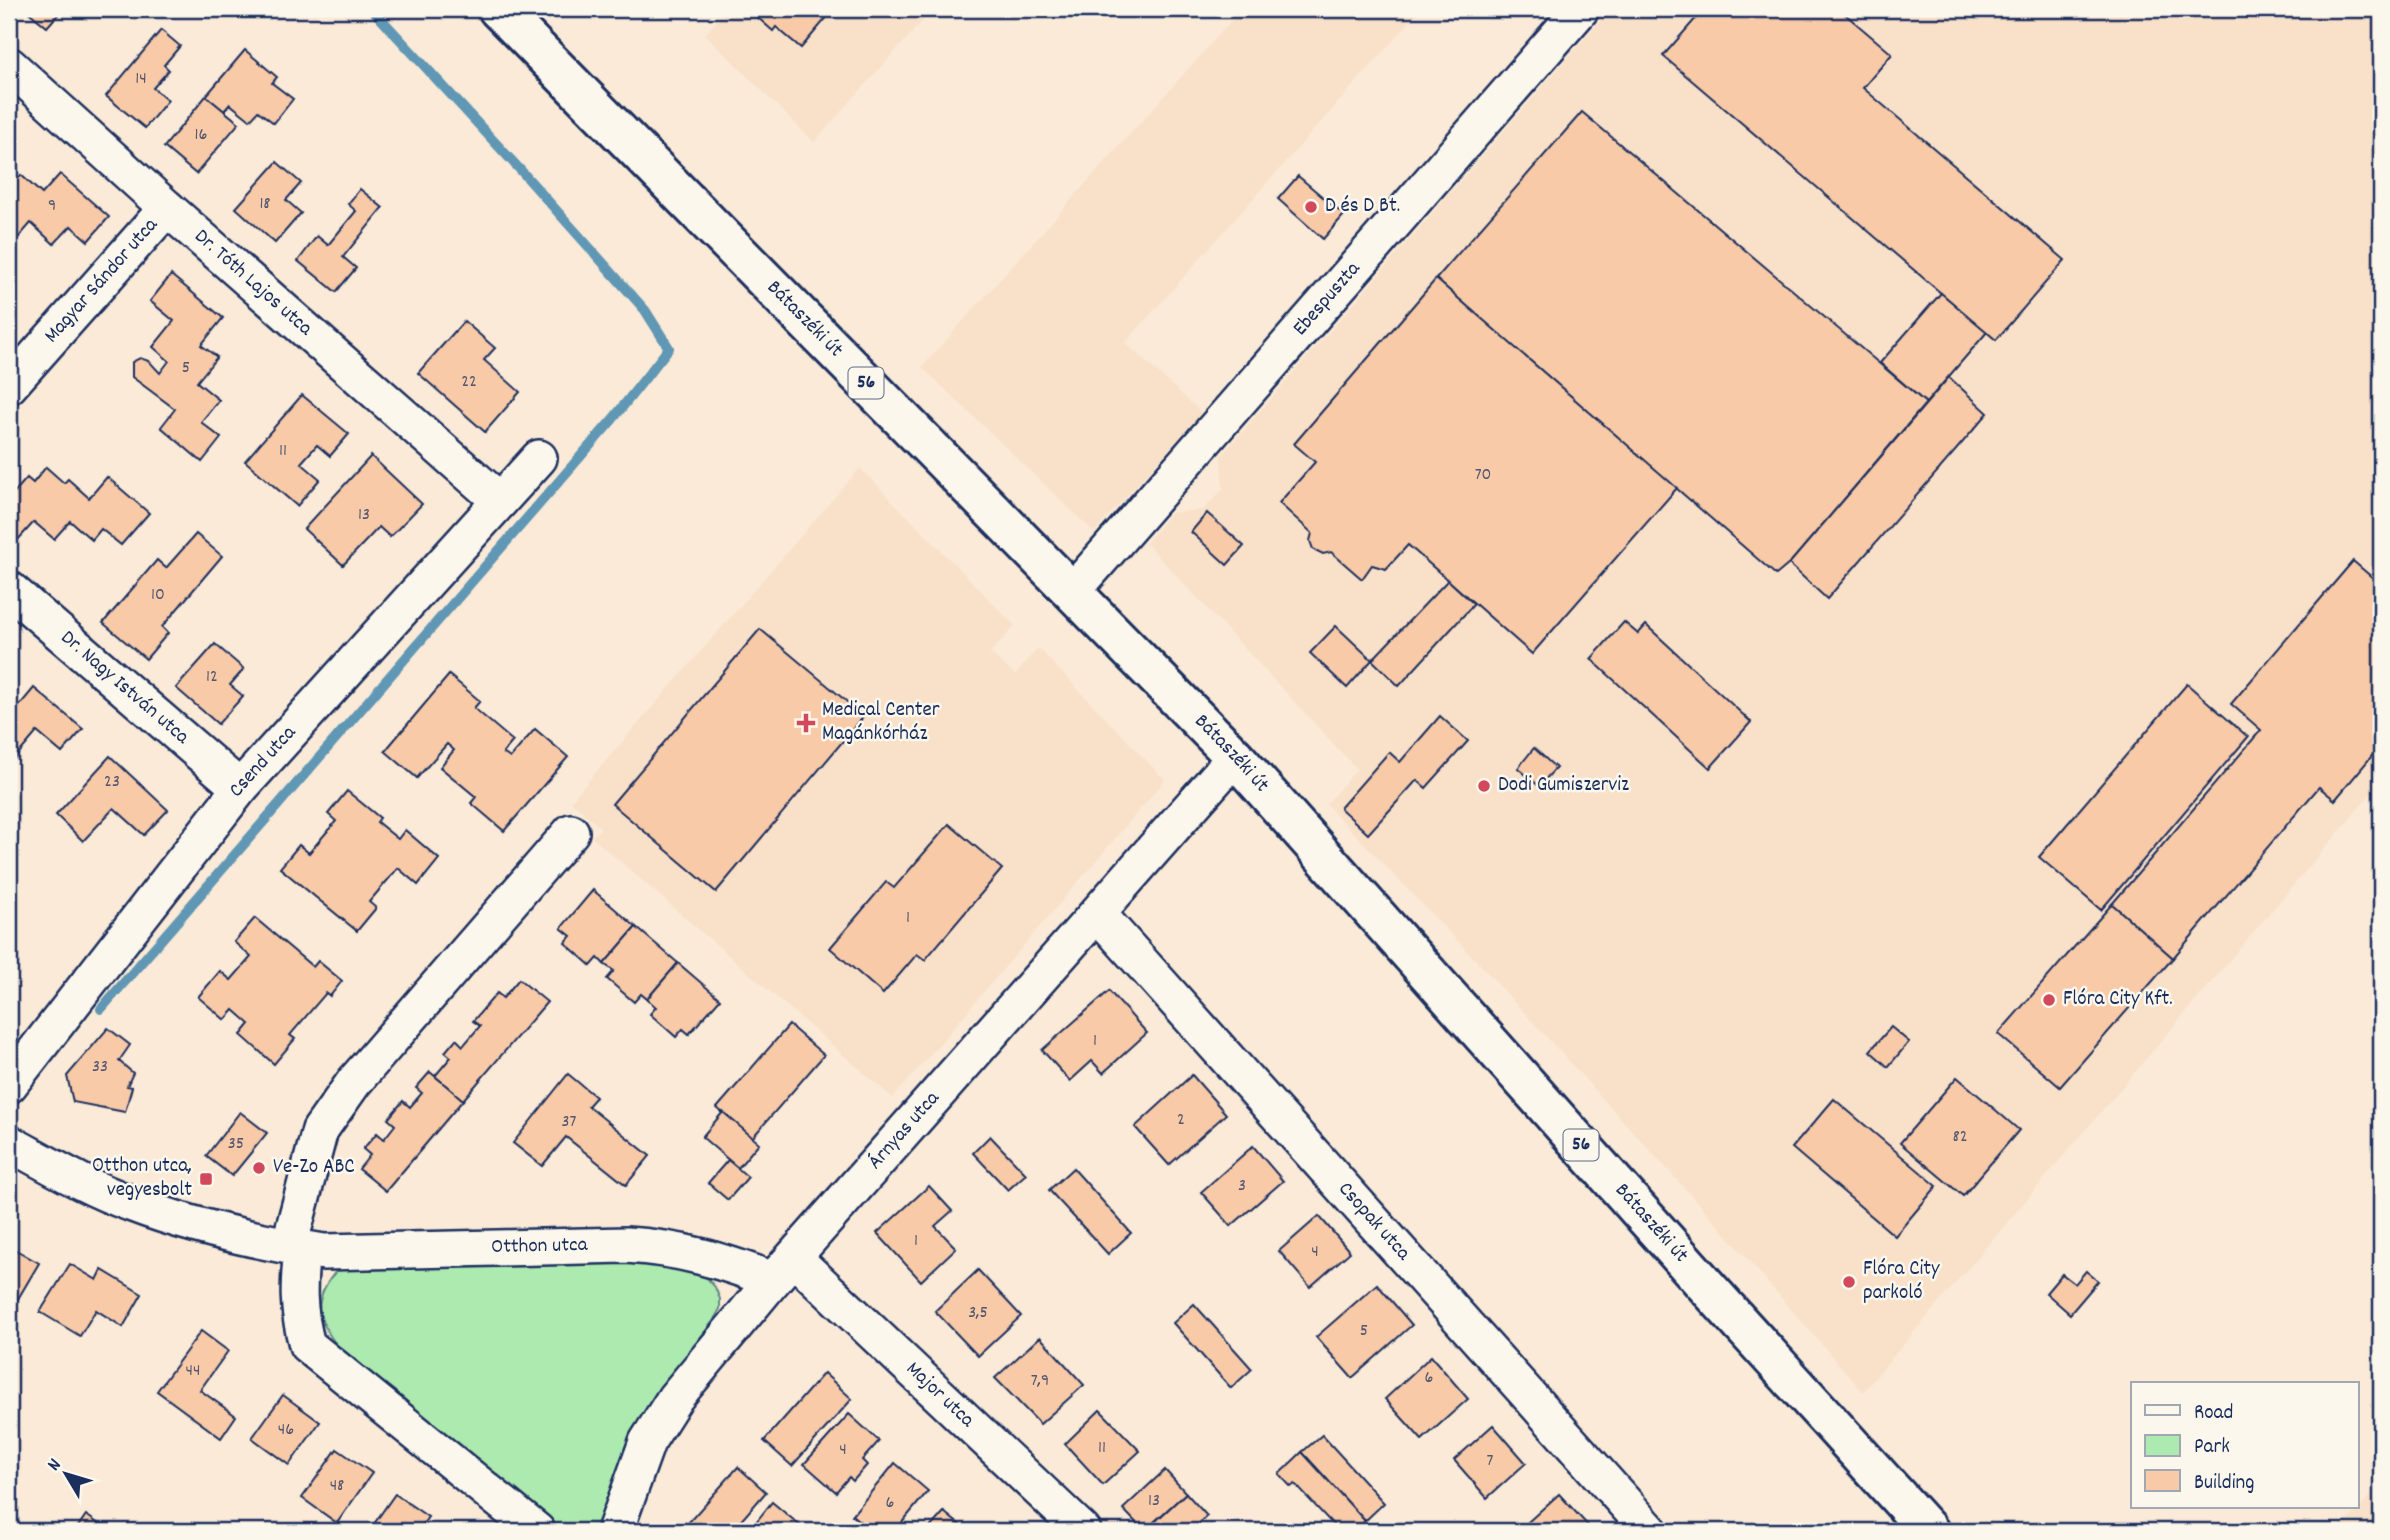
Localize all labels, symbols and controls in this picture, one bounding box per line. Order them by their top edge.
house number: 14 [135,67,147,92]
house number: 16 [195,123,207,148]
house number: 18 [259,192,271,217]
place label: D és D Bt. [1325,192,1400,222]
house number: 9 [48,194,56,219]
marker: D és D Bt. [1303,199,1319,215]
street label: Magyar Sándor utca [38,211,167,351]
street label: Dr. Tóth Lajos utca [187,223,319,344]
street label: Ebespuszta [1287,255,1369,343]
street label: Bátaszéki út [759,274,849,365]
house number: 5 [182,356,190,381]
road number: 56 [848,368,884,398]
house number: 22 [461,370,477,395]
house number: 11 [279,439,287,464]
house number: 70 [1475,463,1491,488]
house number: 13 [358,503,370,528]
house number: 10 [151,583,165,608]
street label: Dr. Nagy István utca [53,624,196,753]
house number: 12 [206,665,218,690]
place label: Medical Center Magánkórház [822,696,940,750]
street label: Bátaszéki út [1186,708,1276,800]
marker: Medical Center Magánkórház [796,713,816,733]
street label: Csend utca [222,719,305,805]
house number: 23 [104,770,120,795]
place label: Dodi Gumiszerviz [1498,771,1629,801]
marker: Dodi Gumiszerviz [1476,778,1492,794]
house number: 1 [906,906,910,931]
place label: Flóra City Kft. [2063,985,2173,1015]
marker: Flóra City Kft. [2041,992,2057,1008]
house number: 1 [1093,1029,1097,1054]
house number: 33 [92,1055,108,1080]
street label: Árnyas utca [862,1084,948,1177]
house number: 2 [1177,1108,1185,1133]
house number: 37 [562,1110,577,1135]
house number: 82 [1952,1125,1968,1150]
road number: 56 [1564,1130,1598,1161]
house number: 35 [228,1132,244,1157]
place label: Otthon utca, vegyesbolt [92,1152,192,1206]
place label: Ve-Zo ABC [273,1153,355,1183]
marker: Ve-Zo ABC [251,1160,267,1176]
marker: Otthon utca, vegyesbolt [198,1171,214,1187]
house number: 3 [1238,1174,1246,1199]
street label: Csopak utca [1330,1176,1418,1269]
street label: Bátaszéki út [1607,1177,1695,1270]
house number: 1 [914,1229,918,1254]
street label: Otthon utca [491,1231,589,1263]
house number: 4 [1311,1240,1319,1265]
place label: Flóra City parkoló [1863,1255,1940,1309]
marker: Flóra City parkoló [1841,1274,1857,1290]
house number: 3,5 [968,1301,988,1326]
house number: 5 [1360,1319,1368,1344]
street label: Major utca [898,1355,981,1436]
house number: 44 [186,1359,200,1384]
house number: 6 [1425,1366,1433,1391]
house number: 7,9 [1031,1369,1049,1394]
legend [2131,1382,2358,1508]
text: Road [2194,1399,2233,1429]
house number: 46 [278,1418,294,1443]
text: Park [2194,1433,2230,1463]
house number: 11 [1098,1436,1106,1461]
north arrow [32,1438,102,1508]
house number: 4 [839,1438,847,1463]
house number: 7 [1487,1449,1494,1474]
text: N [42,1454,69,1478]
text: Building [2194,1469,2254,1499]
house number: 48 [330,1474,344,1499]
house number: 13 [1148,1489,1160,1514]
house number: 6 [886,1491,894,1516]

